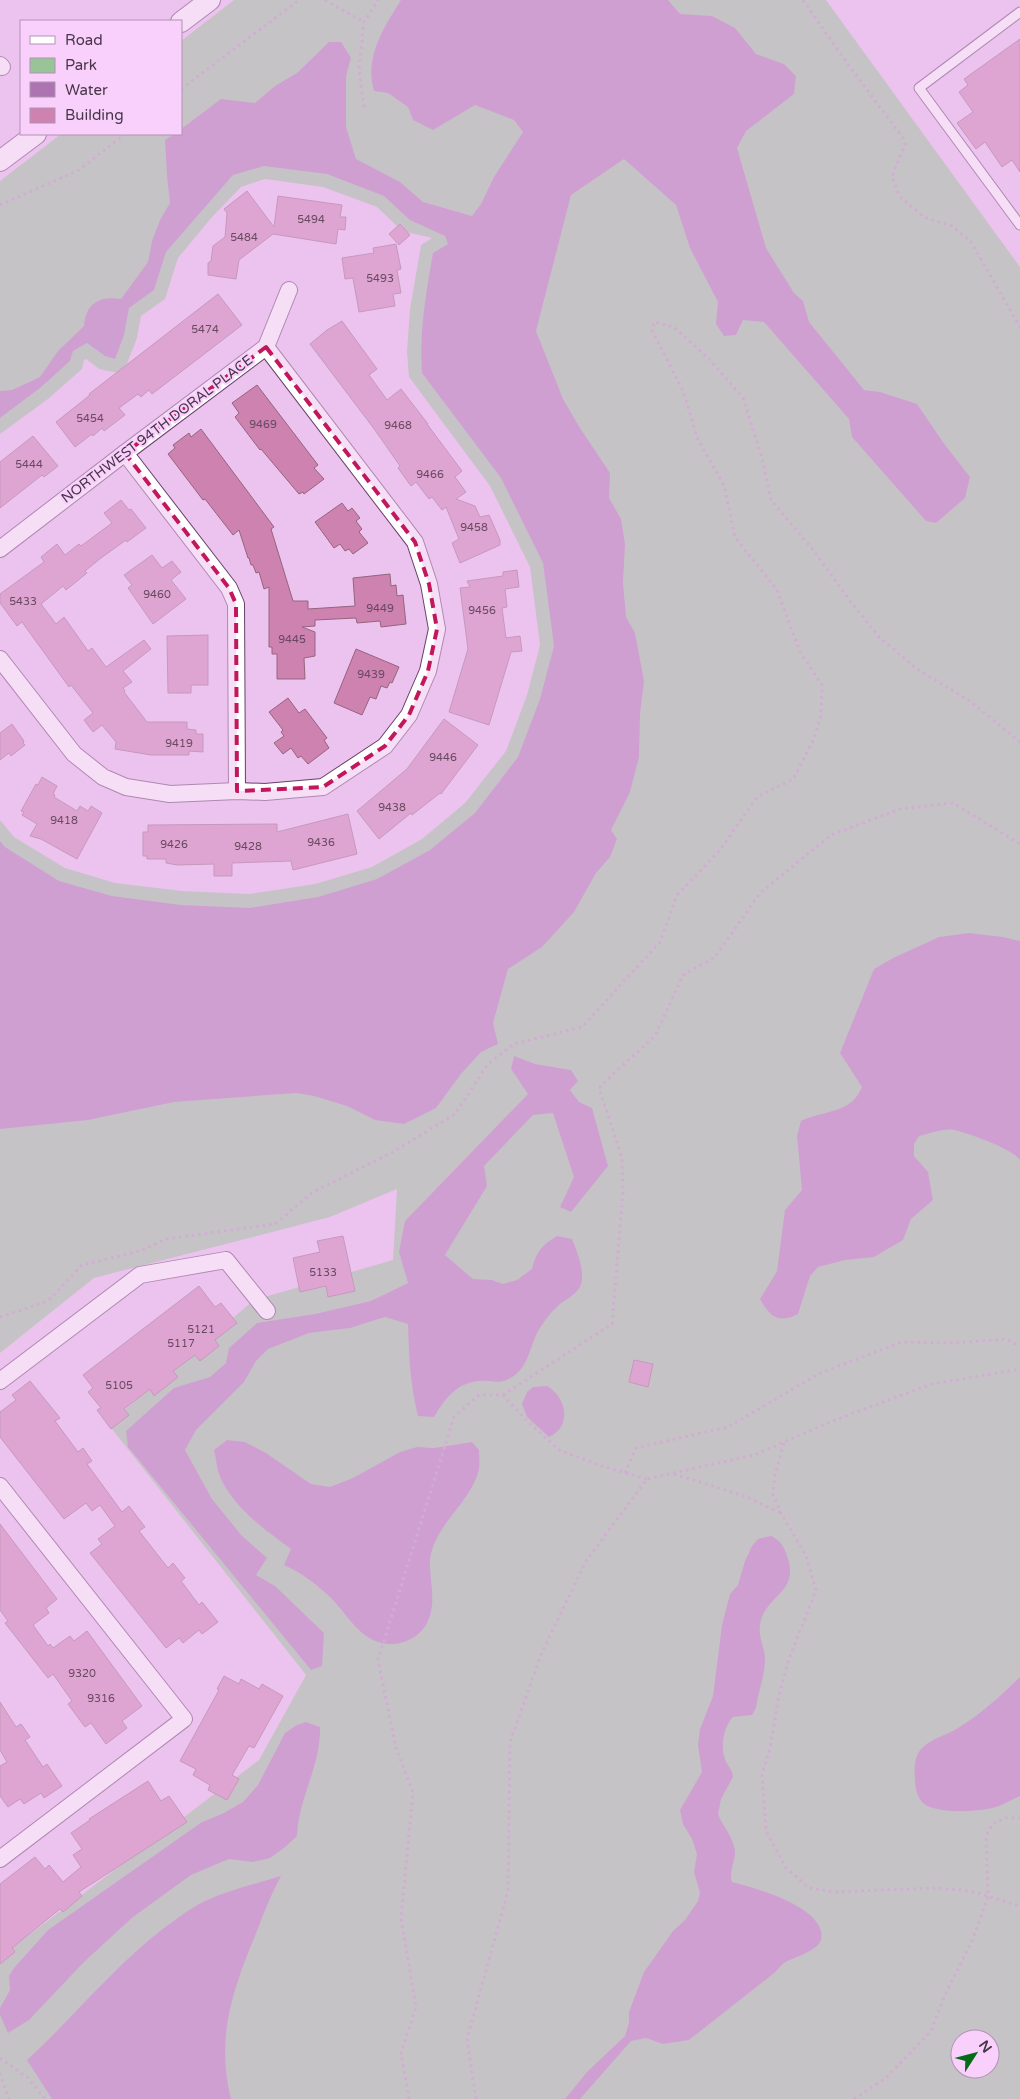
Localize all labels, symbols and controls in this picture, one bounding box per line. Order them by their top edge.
legend [20,20,182,135]
text: Road [65,31,103,49]
text: Park [65,56,97,74]
text: Water [65,81,108,99]
text: Building [65,106,124,124]
house number: 5494 [297,213,325,226]
house number: 5484 [230,231,258,244]
house number: 5493 [366,272,394,285]
house number: 5474 [191,323,219,336]
street label: NORTHWEST 94TH DORAL PLACE [58,351,256,507]
house number: 5454 [76,412,104,425]
house number: 9469 [249,418,277,431]
house number: 9468 [384,419,412,432]
house number: 5444 [15,458,43,471]
house number: 9466 [416,468,444,481]
house number: 9458 [460,521,488,534]
house number: 9460 [143,588,171,601]
house number: 5433 [9,595,37,608]
house number: 9449 [366,602,394,615]
house number: 9456 [468,604,496,617]
house number: 9445 [278,633,306,646]
house number: 9439 [357,668,385,681]
house number: 9419 [165,737,193,750]
house number: 9446 [429,751,457,764]
house number: 9438 [378,801,406,814]
house number: 9418 [50,814,78,827]
house number: 9436 [307,836,335,849]
house number: 9426 [160,838,188,851]
house number: 9428 [234,840,262,853]
house number: 5133 [309,1266,337,1279]
house number: 5121 [187,1323,215,1336]
house number: 5117 [167,1337,195,1350]
house number: 5105 [105,1379,133,1392]
house number: 9320 [68,1667,96,1680]
house number: 9316 [87,1692,115,1705]
north arrow [950,2029,1000,2079]
text: N [975,2037,995,2056]

